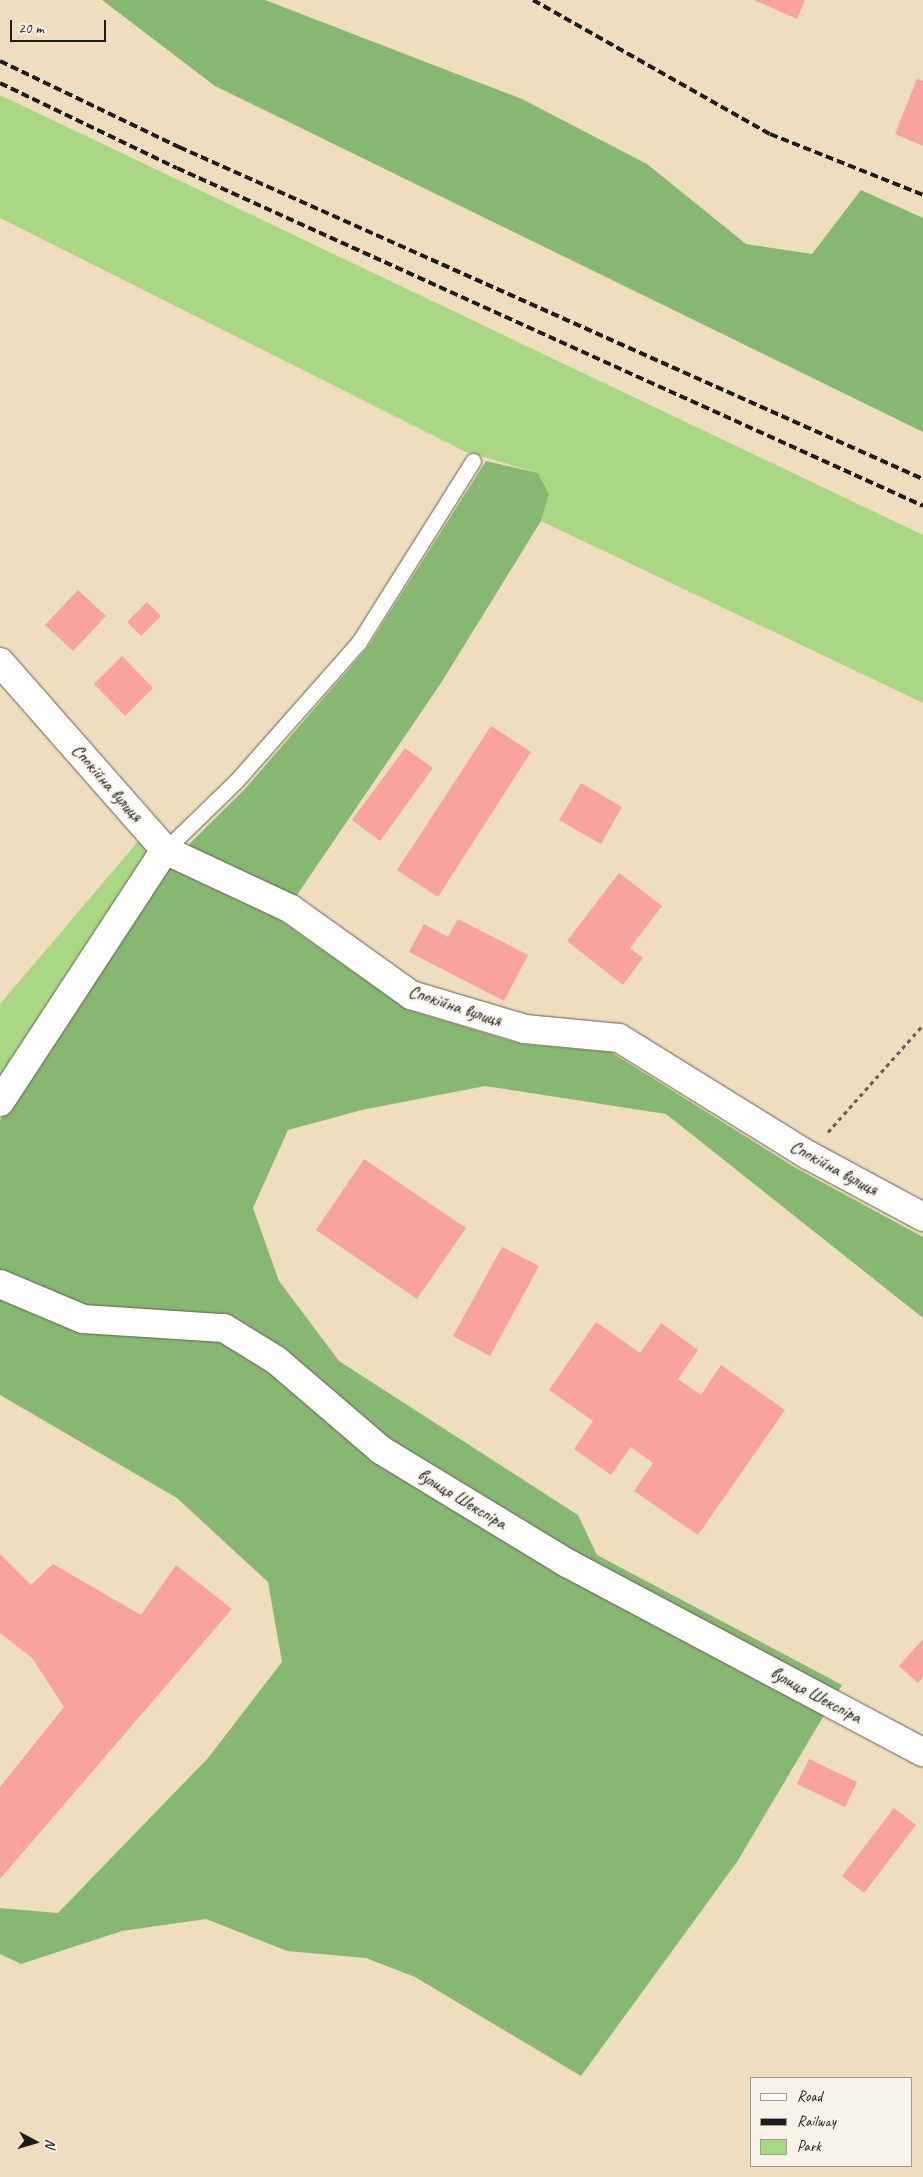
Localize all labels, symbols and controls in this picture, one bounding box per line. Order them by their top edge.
scale bar [12,10,109,42]
text: 20 m [18,19,44,38]
street label: Спокійна вулиця [67,739,147,827]
street label: Спокійна вулиця [406,980,504,1032]
street label: Спокійна вулиця [786,1135,882,1201]
street label: вулиця Шекспіра [414,1464,510,1534]
street label: вулиця Шекспіра [767,1662,865,1728]
legend [750,2077,913,2167]
text: Road [797,2087,822,2106]
text: Railway [797,2112,836,2131]
north arrow [10,2117,60,2167]
text: Park [797,2137,821,2156]
text: N [42,2138,59,2149]

